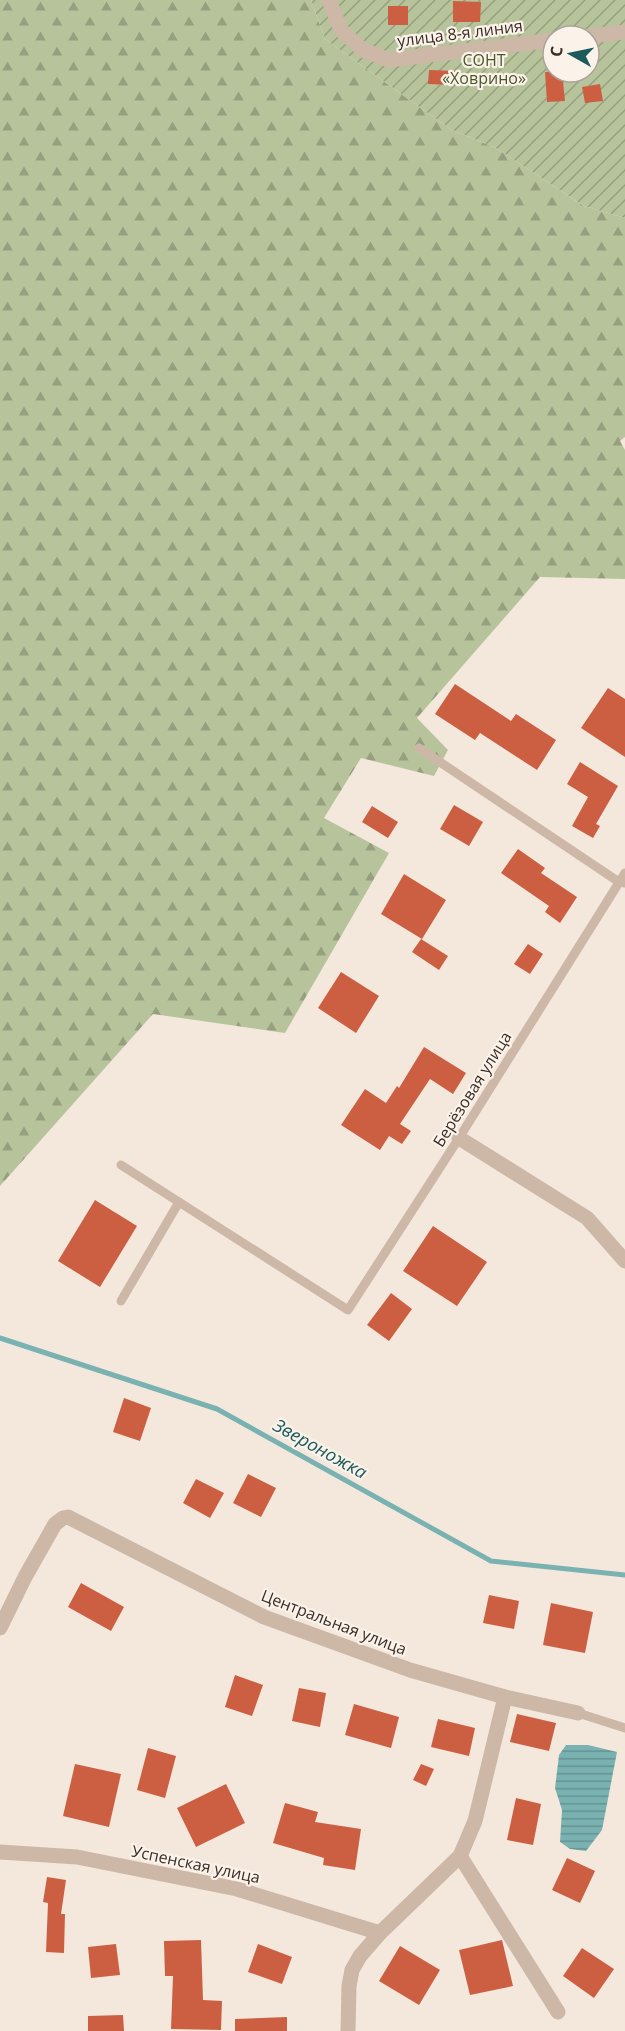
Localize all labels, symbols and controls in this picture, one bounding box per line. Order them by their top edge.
street label: улица 8-я линия [396,14,524,52]
north arrow [541,24,601,84]
text: С [545,45,568,58]
park label: СОНТ «Ховрино» [442,49,526,89]
street label: Берёзовая улица [428,1027,516,1151]
water label: Звероножка [269,1412,372,1484]
street label: Центральная улица [258,1584,410,1660]
street label: Успенская улица [130,1840,262,1888]

